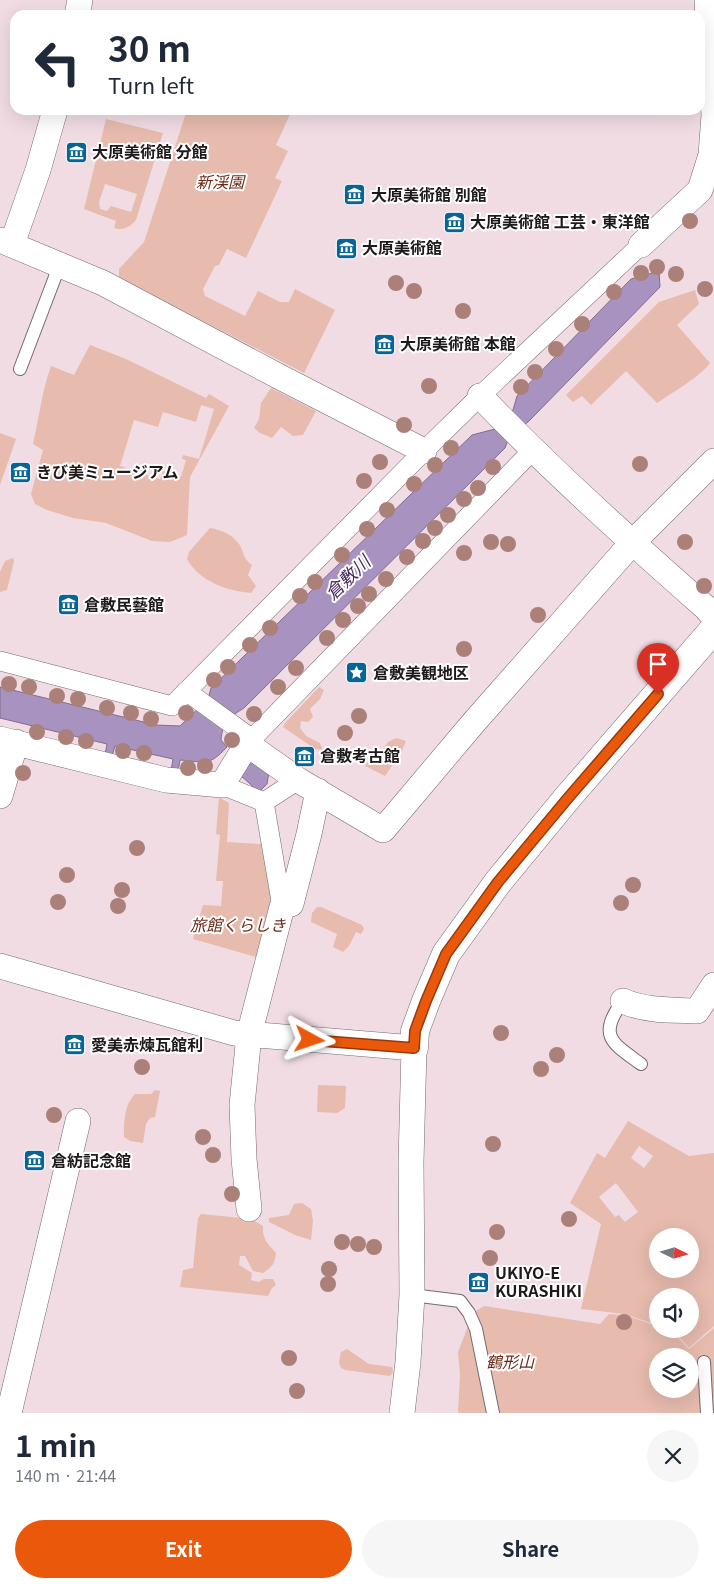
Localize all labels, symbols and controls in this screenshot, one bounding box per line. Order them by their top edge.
text: 30 m [108,21,191,72]
icon: left [25,30,90,95]
text: Turn left [108,68,194,100]
place label: 大原美術館 分館 [92,139,208,163]
museum icon: 大原美術館 分館 [64,140,88,164]
park label: 新渓園 [196,169,246,193]
place label: 大原美術館 別館 [371,182,487,206]
museum icon: 大原美術館 別館 [343,183,367,207]
place label: 大原美術館 工芸・東洋館 [470,209,650,233]
museum icon: 大原美術館 工芸・東洋館 [442,210,466,234]
place label: 大原美術館 [362,235,442,259]
museum icon: 大原美術館 [334,236,358,260]
place label: 大原美術館 本館 [400,331,516,355]
museum icon: 大原美術館 本館 [372,332,396,356]
place label: きび美ミュージアム [36,459,179,483]
museum icon: きび美ミュージアム [8,460,32,484]
water label: 倉敷川 [318,547,377,605]
place label: 倉敷民藝館 [84,592,164,616]
museum icon: 倉敷民藝館 [56,593,80,617]
pin [637,643,679,694]
icon: arrive [644,650,672,678]
place label: 倉敷美観地区 [373,660,469,684]
place icon: 倉敷美観地区 [345,661,369,685]
place label: 倉敷考古館 [320,743,400,767]
museum icon: 倉敷考古館 [292,744,316,768]
park label: 旅館くらしき [190,912,286,936]
position arrow [283,1013,335,1065]
place label: 愛美赤煉瓦館利 [91,1032,203,1056]
museum icon: 愛美赤煉瓦館利 [63,1033,87,1057]
place label: 倉紡記念館 [51,1148,131,1172]
museum icon: 倉紡記念館 [23,1149,47,1173]
north arrow [649,1228,699,1278]
map controls [649,1228,699,1398]
place label: UKIYO-E KURASHIKI [495,1260,582,1302]
museum icon: UKIYO-E KURASHIKI [467,1270,491,1294]
button: sound [649,1288,699,1338]
button: layers [649,1348,699,1398]
park label: 鶴形山 [486,1349,535,1373]
text: 1 min [15,1422,97,1466]
button: close [647,1430,699,1482]
text: 140 m · 21:44 [15,1463,116,1487]
button: Exit [15,1520,352,1578]
button: Share [362,1520,699,1578]

